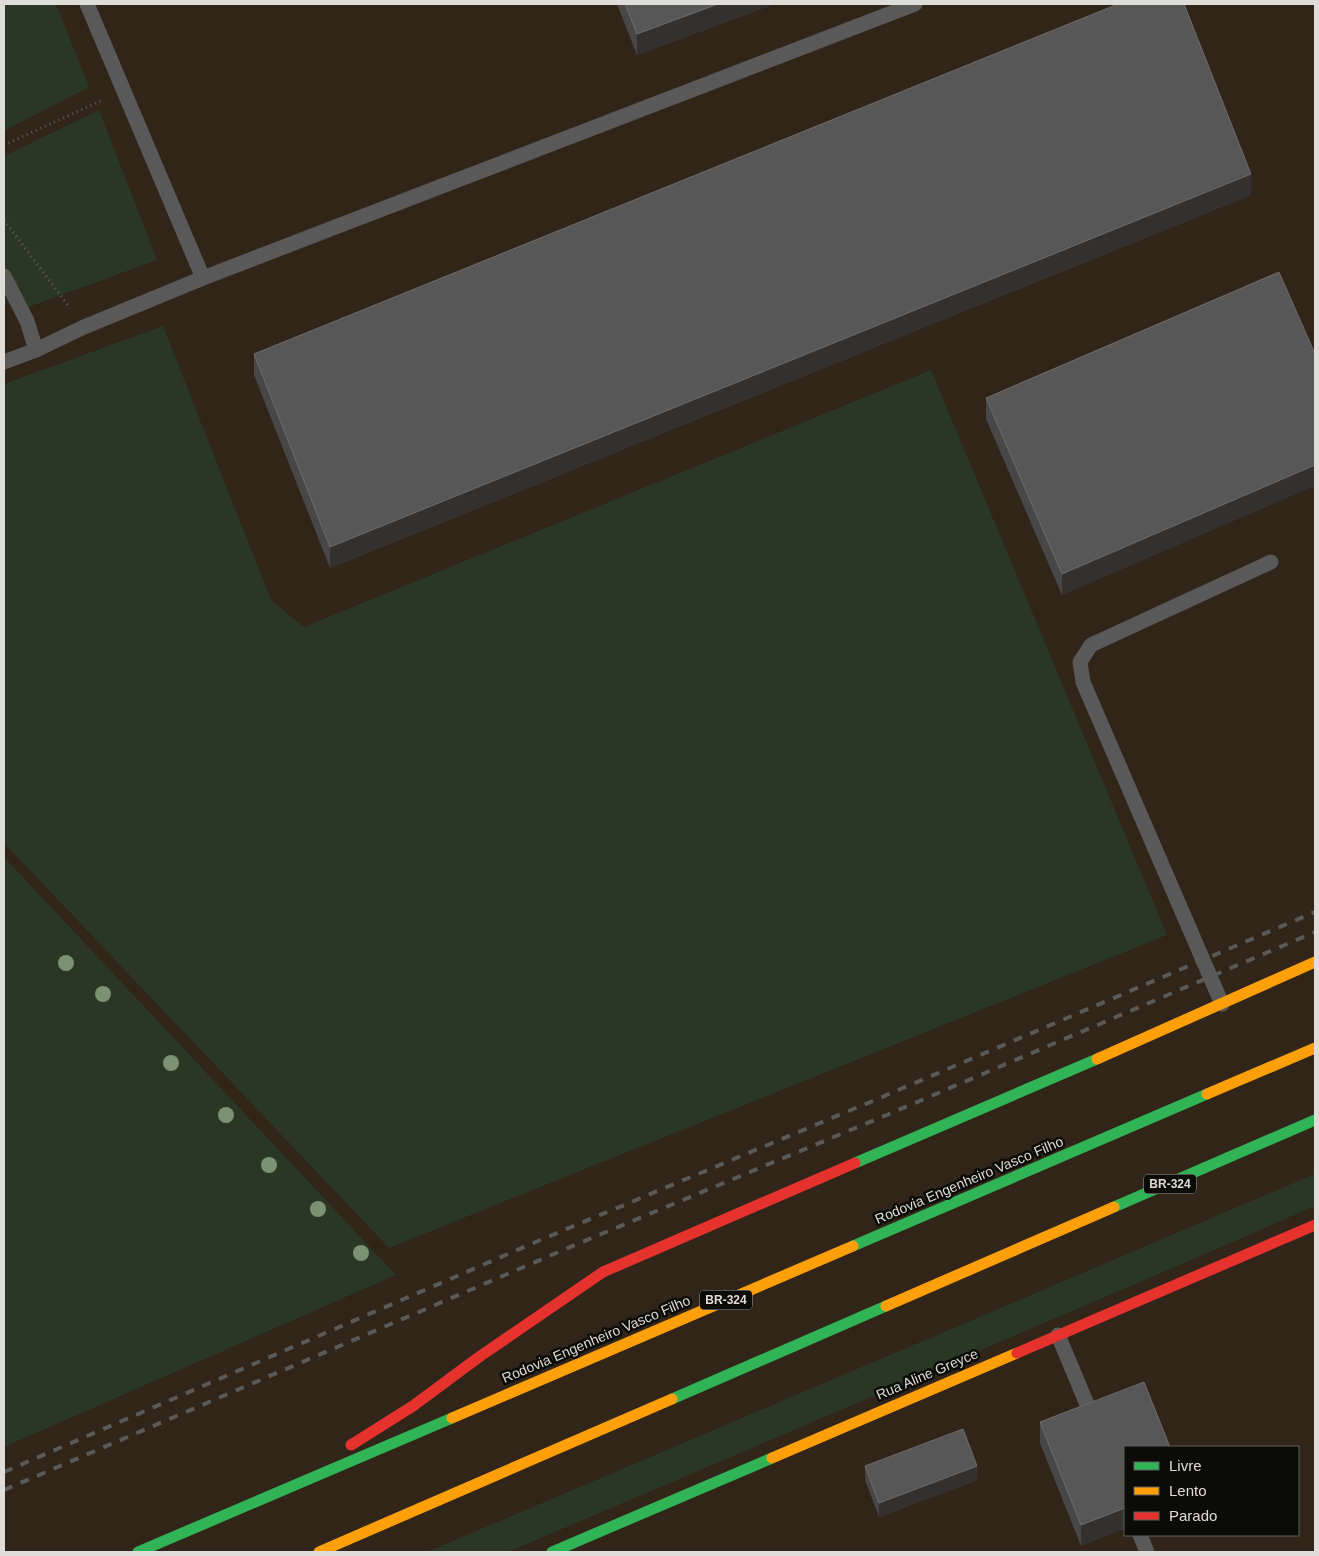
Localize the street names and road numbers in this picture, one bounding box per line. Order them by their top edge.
street label: Rodovia Engenheiro Vasco Filho [873,1133,1066,1227]
road number: BR-324 [1144,1174,1196,1194]
road number: BR-324 [700,1290,752,1310]
street label: Rodovia Engenheiro Vasco Filho [500,1292,693,1386]
street label: Rua Aline Greyce [874,1345,980,1403]

